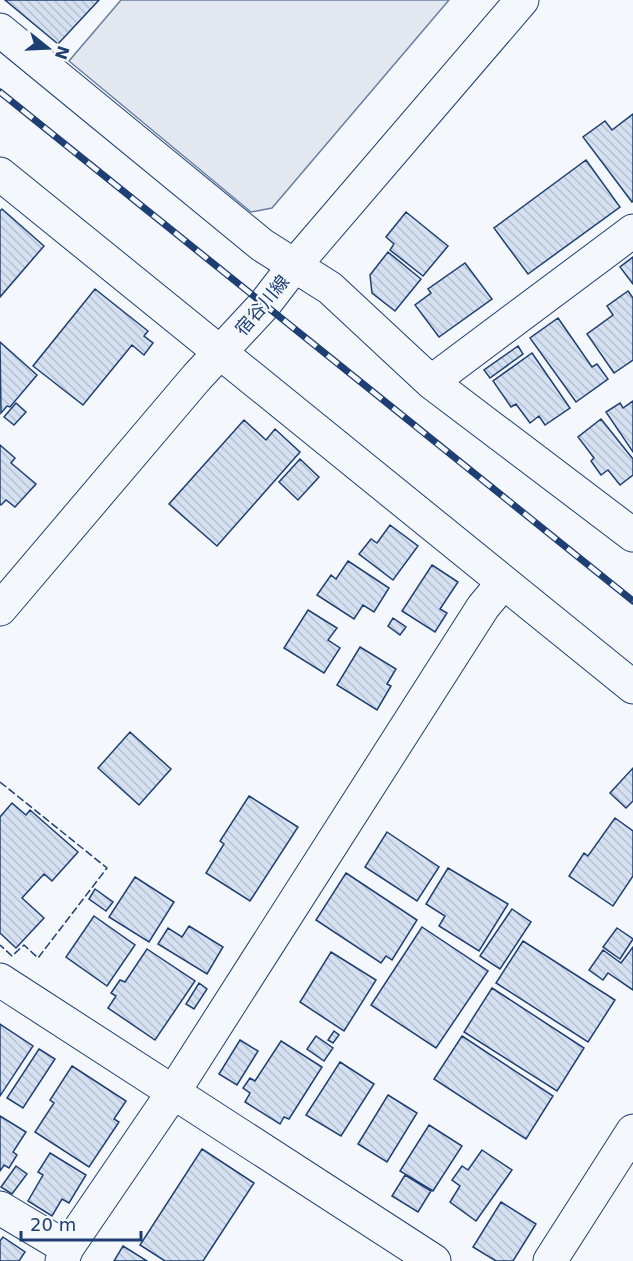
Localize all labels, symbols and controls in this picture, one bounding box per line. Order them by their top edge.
north arrow [18,18,78,78]
text: N [51,43,73,62]
street label: 宿谷川線 [231,271,293,339]
scale bar [21,1204,141,1242]
text: 20 m [30,1214,76,1235]

